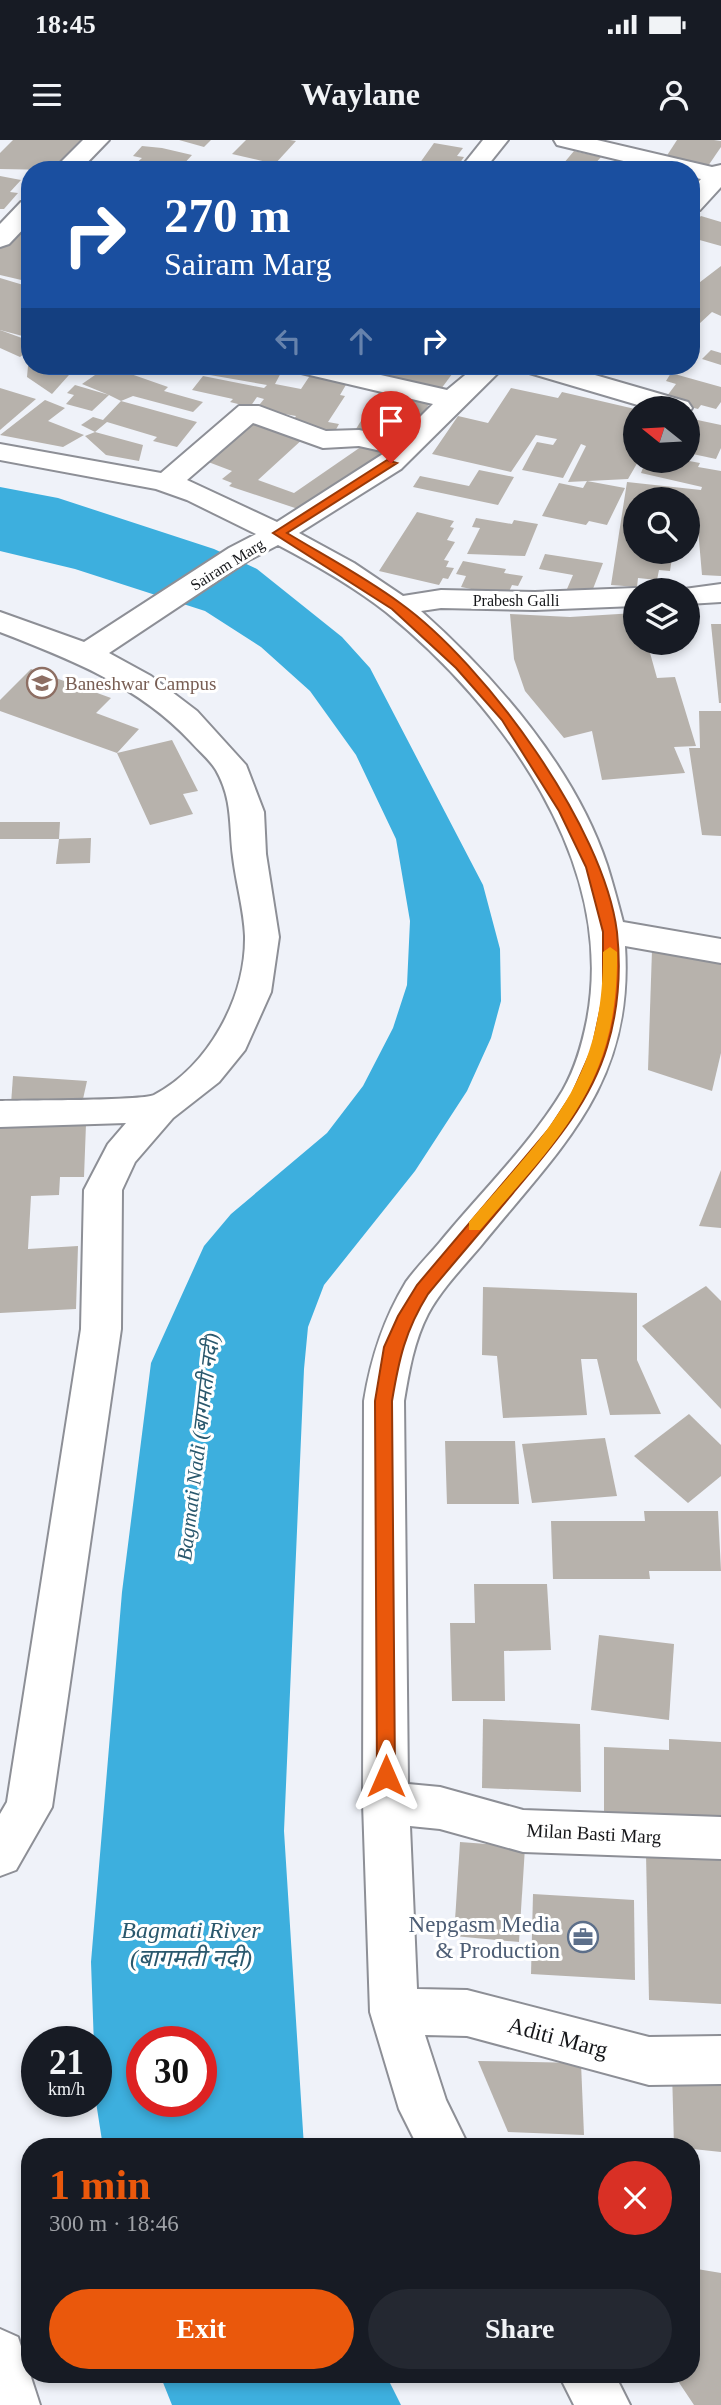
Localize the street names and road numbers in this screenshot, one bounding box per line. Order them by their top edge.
street label: Sairam Marg [187,535,268,595]
street label: Prabesh Galli [473,592,560,609]
street label: Milan Basti Marg [526,1819,662,1848]
street label: Aditi Marg [505,2012,611,2063]

